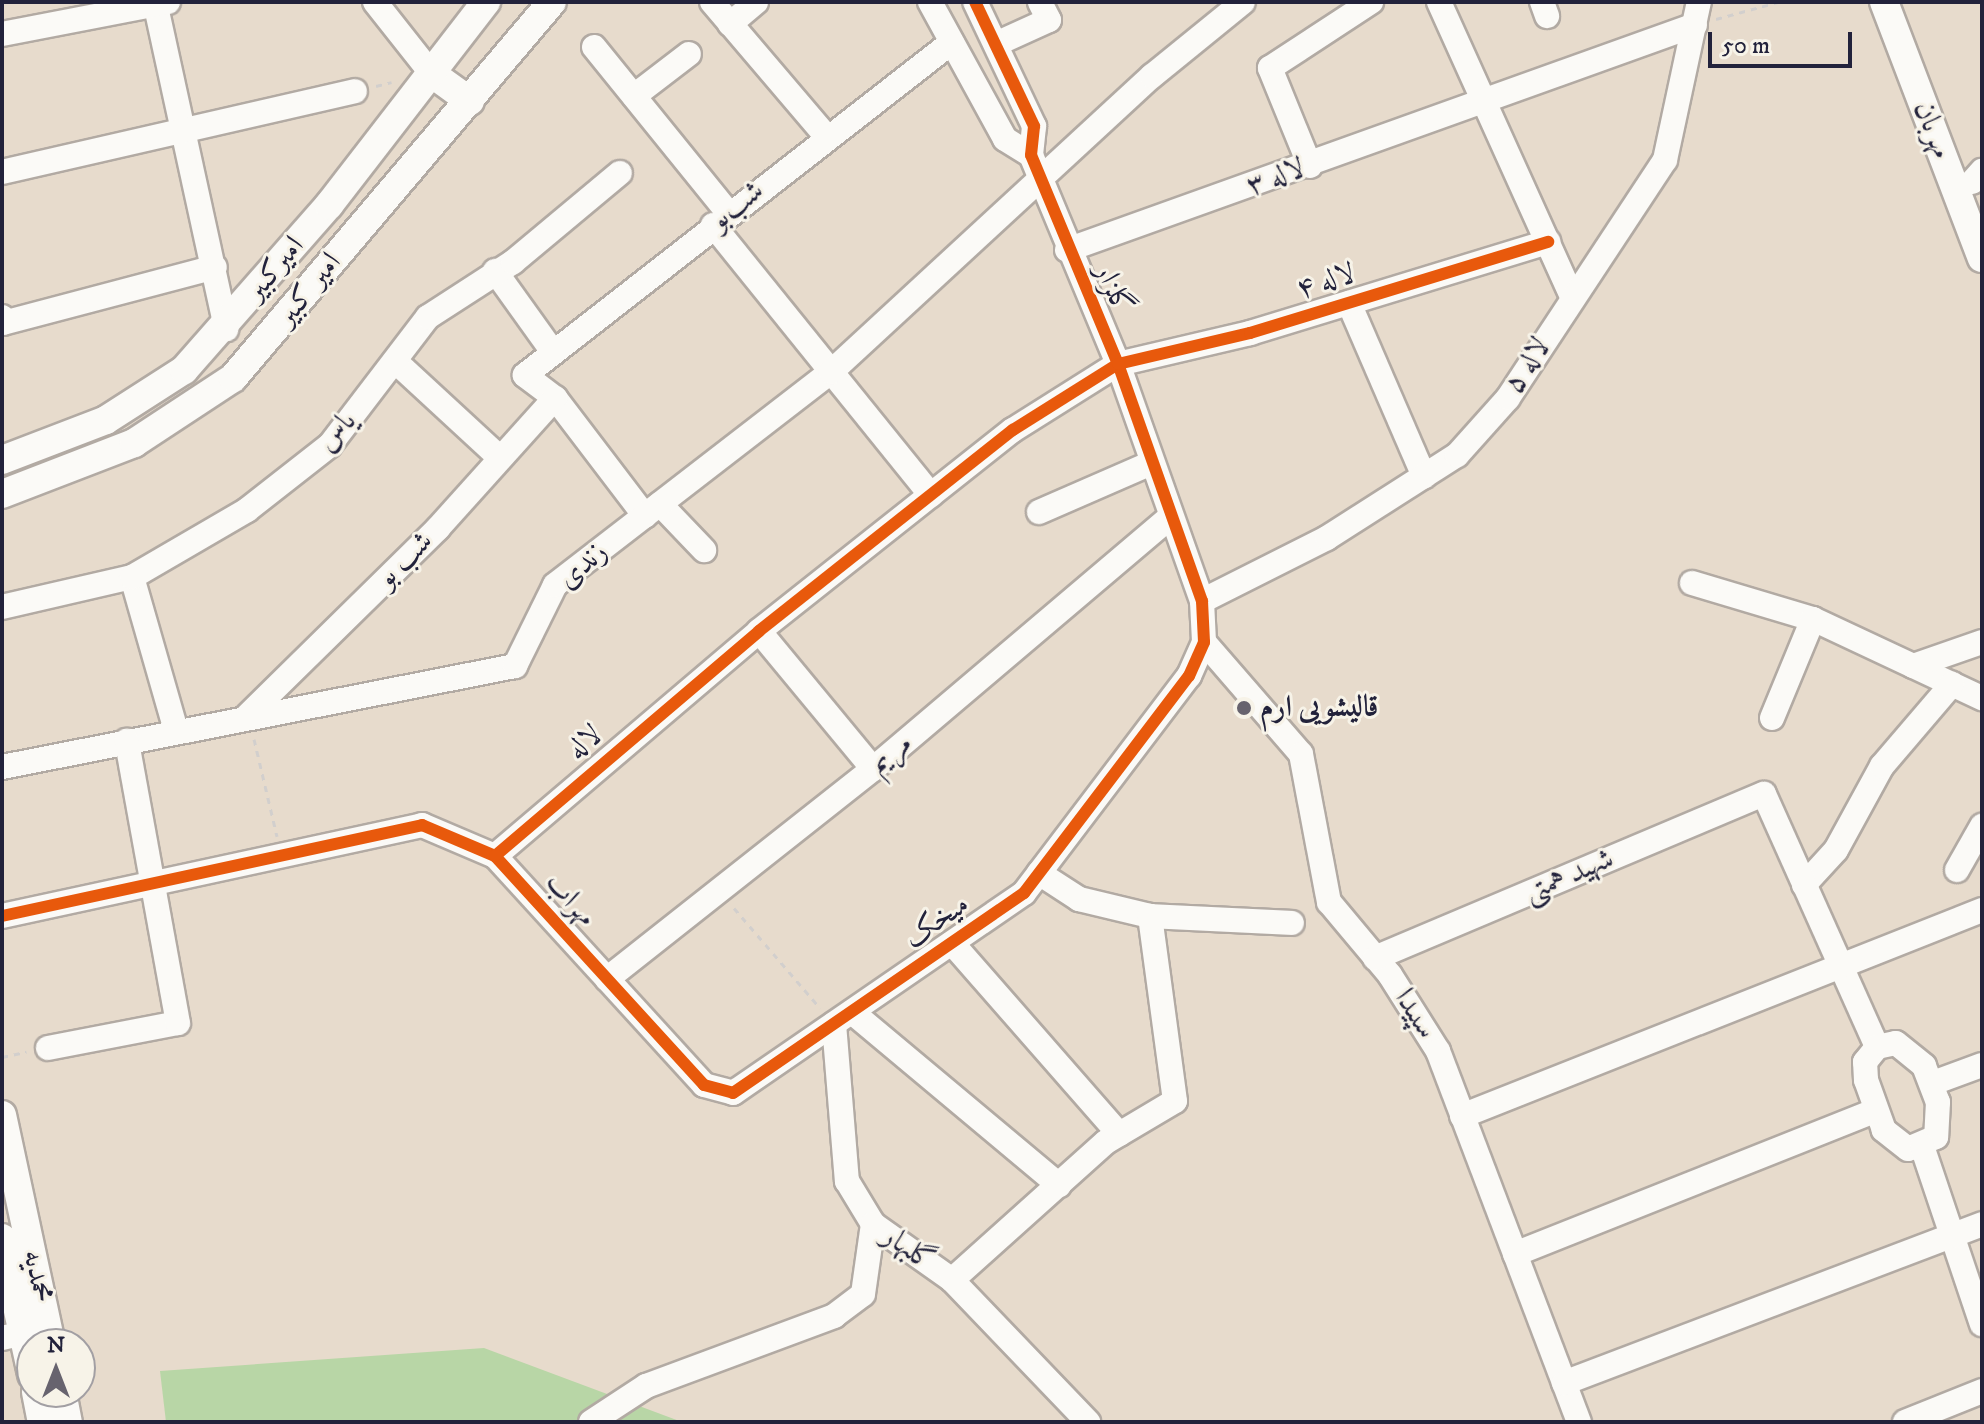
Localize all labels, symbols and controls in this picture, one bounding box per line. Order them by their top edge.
scale bar [1712,16,1856,66]
text: 50 m [1722,31,1770,61]
street label: مهربان [1905,96,1959,164]
street label: لاله ۳ [1242,151,1310,205]
street label: شب‌بو [702,173,772,239]
street label: امیرکبیر [237,229,313,309]
street label: امیر کبیر [268,246,350,334]
street label: لاله ۴ [1292,256,1360,308]
street label: گلزار [1086,258,1140,320]
street label: لاله ۵ [1497,331,1559,401]
street label: یاس [309,404,365,460]
street label: شب بو [369,524,441,596]
street label: زندی [551,535,615,597]
place label: قالیشویی ارم [1260,690,1379,726]
marker: قالیشویی ارم [1235,699,1253,717]
street label: لاله [560,718,610,768]
street label: مریم [862,726,920,782]
street label: شهید همتی [1519,841,1619,911]
street label: مهراب [536,866,604,934]
street label: میخک [897,887,977,957]
street label: سپیدا [1386,982,1444,1046]
street label: گلبهار [875,1218,941,1280]
street label: محمدیه [14,1246,60,1306]
north arrow [16,1328,96,1408]
text: N [47,1332,65,1359]

